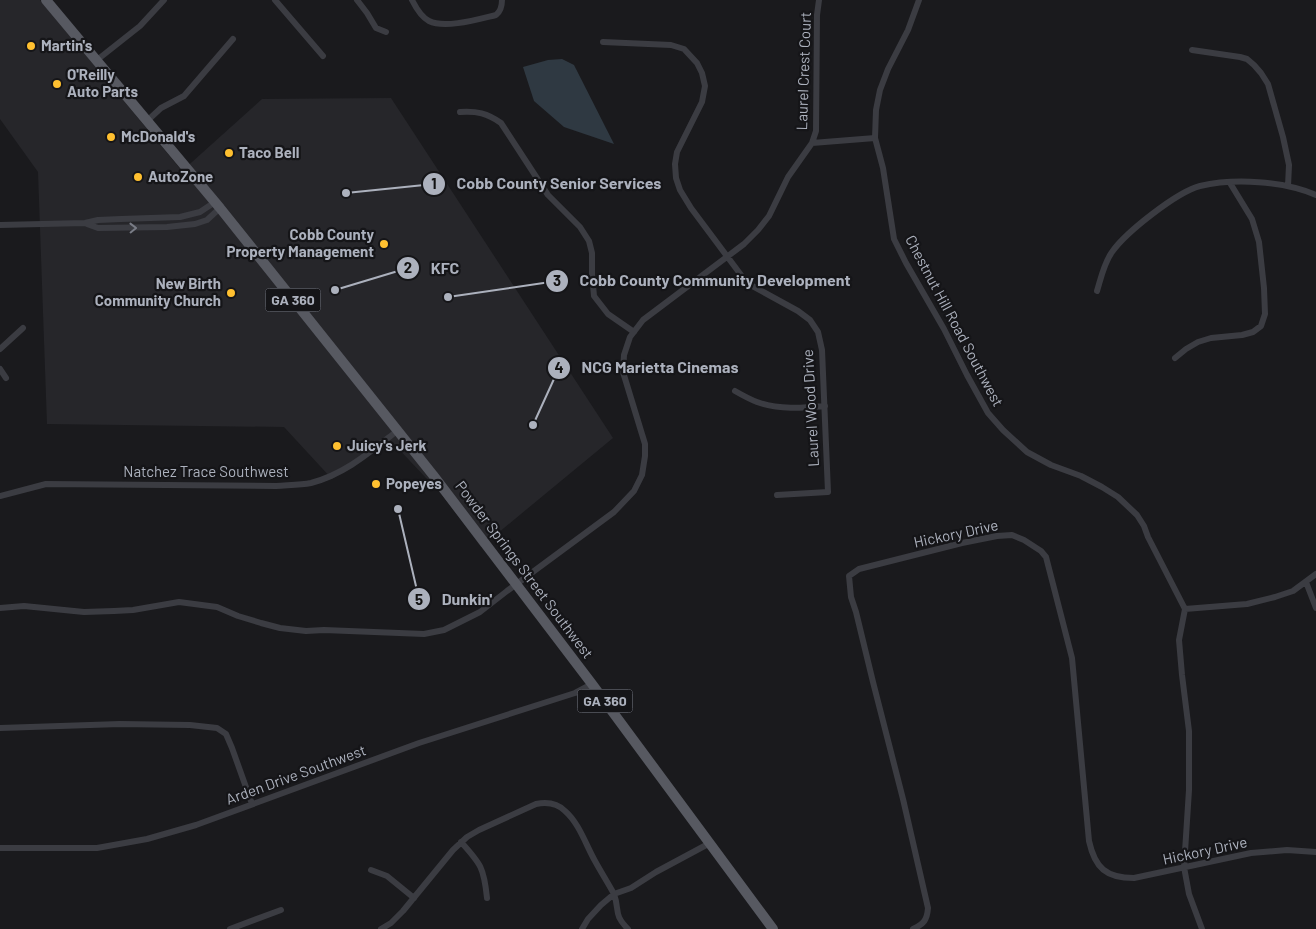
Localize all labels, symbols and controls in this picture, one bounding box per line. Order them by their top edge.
street label: Laurel Crest Court [792,11,814,131]
place label: Martin's [41,36,93,54]
marker: Martin's [25,40,37,52]
place label: O'Reilly Auto Parts [67,65,138,100]
marker: O'Reilly Auto Parts [51,78,63,90]
place label: McDonald's [121,127,196,145]
marker: McDonald's [105,131,117,143]
place label: Taco Bell [239,143,299,161]
marker: Taco Bell [223,147,235,159]
place label: AutoZone [148,167,213,185]
callout: Cobb County Senior Services [421,168,671,199]
marker: AutoZone [132,171,144,183]
text: Cobb County Senior Services [457,173,661,192]
text: 1 [431,174,437,192]
one-way arrow [130,222,138,233]
place label: Cobb County Property Management [227,225,374,260]
street label: Chestnut Hill Road Southwest [902,232,1008,409]
marker: Cobb County Property Management [378,238,390,250]
callout: KFC [395,253,469,284]
text: 2 [404,258,412,276]
text: KFC [431,258,460,277]
callout: Cobb County Community Development [544,265,860,296]
text: Cobb County Community Development [579,270,851,289]
text: 3 [553,271,561,289]
place label: New Birth Community Church [95,274,221,309]
marker: New Birth Community Church [225,287,237,299]
road number: GA 360 [266,288,320,312]
street label: Laurel Wood Drive [798,349,822,467]
callout: NCG Marietta Cinemas [547,352,749,383]
text: NCG Marietta Cinemas [582,357,738,376]
text: 4 [554,358,564,376]
place label: Juicy's Jerk [347,436,427,454]
marker: Juicy's Jerk [331,440,343,452]
street label: Natchez Trace Southwest [123,462,289,480]
place label: Popeyes [386,474,442,492]
street label: Powder Springs Street Southwest [452,477,597,662]
marker: Popeyes [370,478,382,490]
street label: Hickory Drive [912,515,1000,551]
callout: Dunkin' [407,584,503,615]
text: Dunkin' [442,589,493,608]
text: 5 [415,590,423,608]
road number: GA 360 [578,689,632,712]
street label: Arden Drive Southwest [223,740,368,808]
street label: Hickory Drive [1161,832,1249,868]

